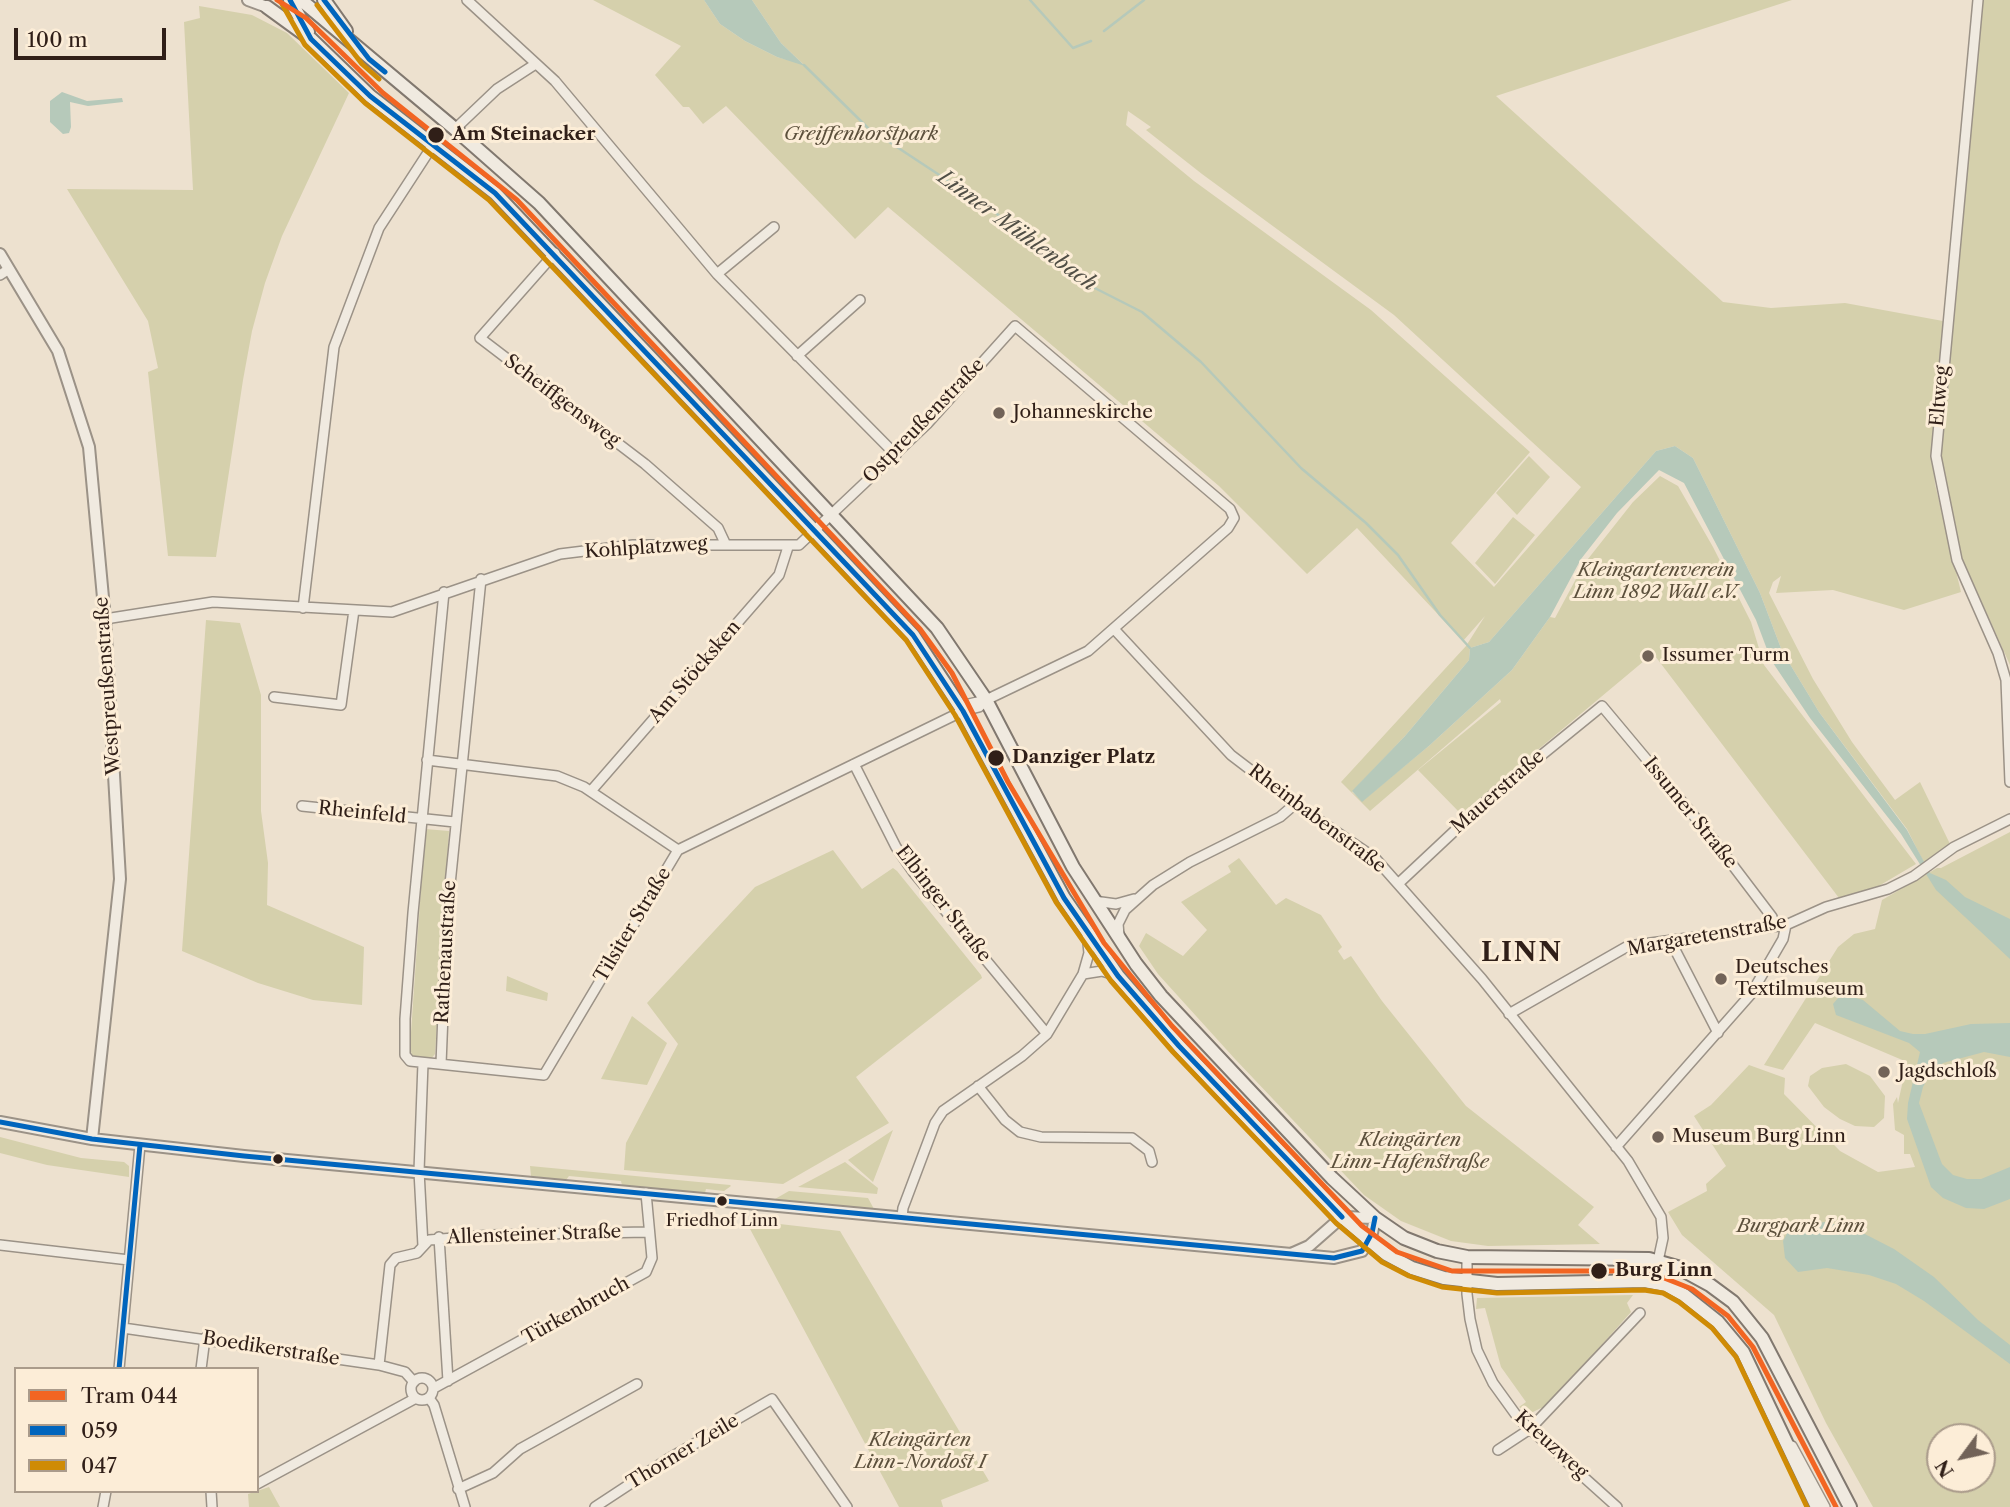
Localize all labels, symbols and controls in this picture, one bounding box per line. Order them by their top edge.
scale bar [18,14,170,58]
text: 100 m [27,27,88,52]
place label: Am Steinacker [452,124,595,146]
park label: Greiffenhorstpark [784,124,938,146]
marker: Am Steinacker [426,125,446,145]
water label: Linner Mühlenbach [933,165,1101,297]
street label: Scheiffgensweg [500,350,624,452]
street label: Ostpreußenstraße [859,354,989,488]
street label: Eltweg [1926,364,1954,428]
place label: Johanneskirche [1013,402,1153,424]
marker: Johanneskirche [991,405,1007,421]
street label: Kohlplatzweg [584,532,708,564]
park label: Kleingartenverein Linn 1892 Wall e.V. [1573,560,1739,604]
street label: Westpreußenstraße [90,596,126,776]
street label: Am Stöcksken [644,616,746,728]
place label: Issumer Turm [1662,645,1790,667]
marker: Issumer Turm [1640,648,1656,664]
street label: Mauerstraße [1447,745,1549,839]
place label: Danziger Platz [1012,747,1155,769]
marker: Danziger Platz [986,748,1006,768]
street label: Issumer Straße [1638,753,1742,873]
street label: Rheinbabenstraße [1244,760,1390,878]
street label: Rheinfeld [317,797,407,829]
street label: Elbinger Straße [890,841,996,967]
street label: Tilsiter Straße [590,864,676,986]
street label: Rathenaustraße [431,880,461,1024]
street label: Margaretenstraße [1626,911,1788,961]
district label: LINN [1481,937,1563,969]
place label: Deutsches Textilmuseum [1735,957,1864,1001]
marker: Deutsches Textilmuseum [1713,971,1729,987]
place label: Jagdschloß [1898,1061,1997,1083]
marker: Jagdschloß [1876,1064,1892,1080]
place label: Museum Burg Linn [1672,1126,1846,1148]
marker: Museum Burg Linn [1650,1129,1666,1145]
park label: Kleingärten Linn-Hafenstraße [1331,1130,1489,1174]
unlabelled marker [271,1152,285,1166]
marker: Friedhof Linn [715,1194,729,1208]
place label: Friedhof Linn [666,1211,778,1231]
park label: Burgpark Linn [1737,1216,1865,1238]
street label: Allensteiner Straße [446,1221,622,1249]
place label: Burg Linn [1615,1260,1713,1282]
marker: Burg Linn [1589,1261,1609,1281]
street label: Türkenbruch [519,1272,633,1350]
street label: Boedikerstraße [201,1327,341,1371]
legend [14,1367,259,1493]
text: Tram 044 [81,1383,178,1408]
street label: Kreuzweg [1510,1406,1592,1484]
street label: Thorner Zeile [623,1410,743,1494]
text: 059 [81,1418,118,1443]
north arrow [1926,1423,1996,1493]
park label: Kleingärten Linn-Nordost I [854,1430,986,1474]
text: 047 [81,1453,117,1478]
text: N [1931,1455,1959,1482]

